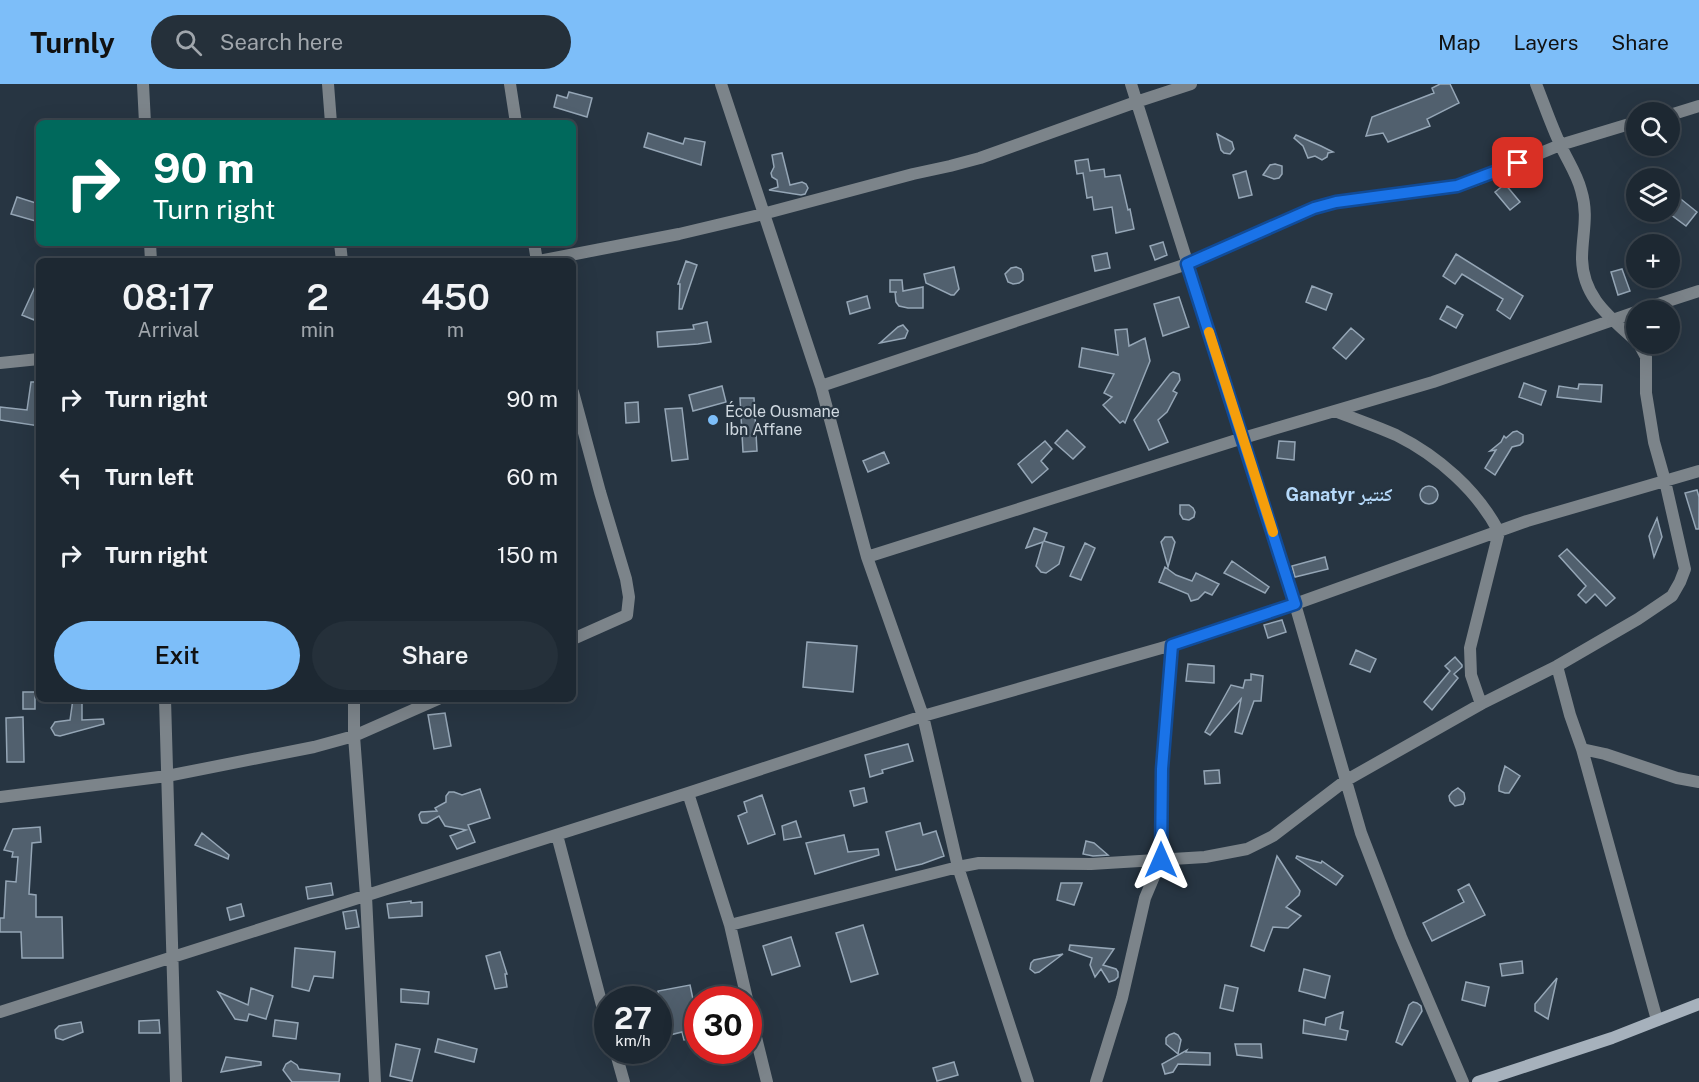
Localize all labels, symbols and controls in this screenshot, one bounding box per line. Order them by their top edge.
search box [151,15,571,69]
text: Turnly [30,26,115,59]
icon: search [172,26,205,59]
text: Search here [220,29,343,55]
text: Map [1438,30,1481,55]
text: Layers [1514,30,1578,55]
text: Share [1611,30,1669,55]
map controls [1626,102,1680,354]
button: search [1626,102,1680,156]
pin [1492,137,1543,188]
text: 90 m [153,143,255,192]
icon: right [54,144,132,222]
icon: arrive [1501,146,1534,179]
button: layers [1626,168,1680,222]
text: Turn right [153,193,276,225]
button: + [1626,234,1680,288]
text: 08:17 [122,276,215,318]
text: 2 [307,276,329,318]
text: 450 [421,276,490,318]
button: − [1626,300,1680,354]
text: Arrival [137,318,199,342]
text: min [301,318,335,342]
text: m [447,318,464,342]
icon: right [54,383,87,416]
text: Turn right [105,386,208,412]
text: 90 m [507,386,558,412]
place label: École Ousmane Ibn Affane [725,401,840,439]
marker: École Ousmane Ibn Affane [706,413,720,427]
icon: left [54,461,87,494]
text: Turn left [105,464,194,490]
text: 60 m [507,464,558,490]
district label: Ganatyr كنتير [1286,484,1392,505]
icon: right [54,539,87,572]
text: Turn right [105,542,208,568]
text: 150 m [497,542,558,568]
button: Exit [54,621,300,690]
button: Share [312,621,558,690]
position arrow [1129,828,1193,892]
speed limit sign: 30 [684,986,762,1064]
text: 27 [614,1000,652,1036]
text: km/h [615,1032,651,1049]

